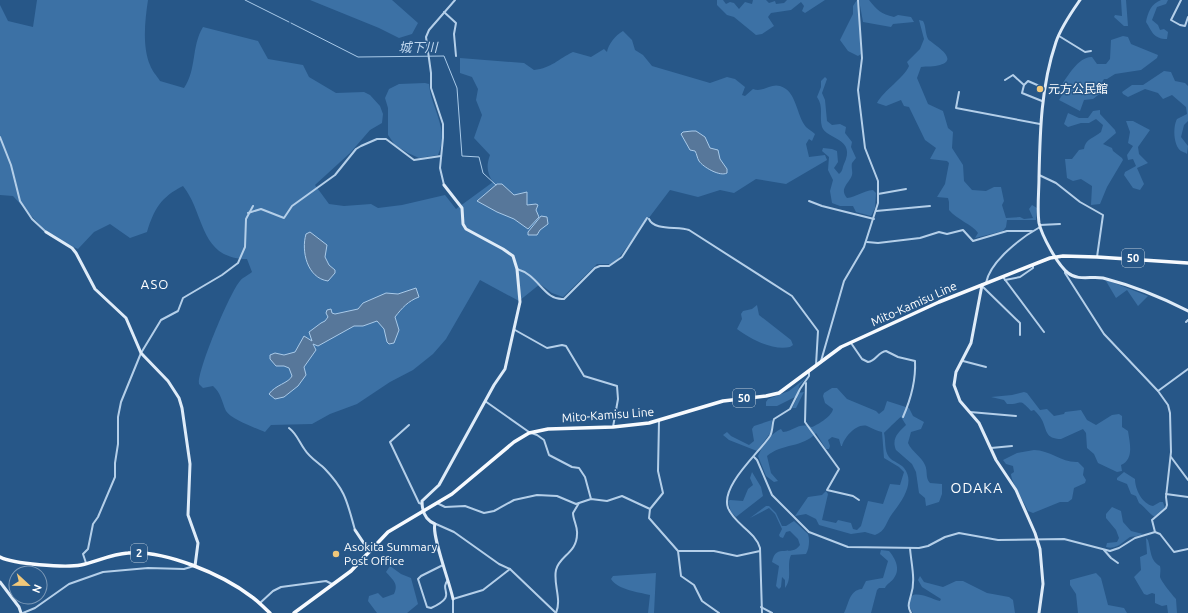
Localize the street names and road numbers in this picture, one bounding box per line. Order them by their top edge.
road number: 50 [1122,249,1144,267]
street label: Mito-Kamisu Line [869,279,959,328]
road number: 50 [733,389,755,407]
street label: Mito-Kamisu Line [561,405,655,424]
road number: 2 [131,544,147,562]

